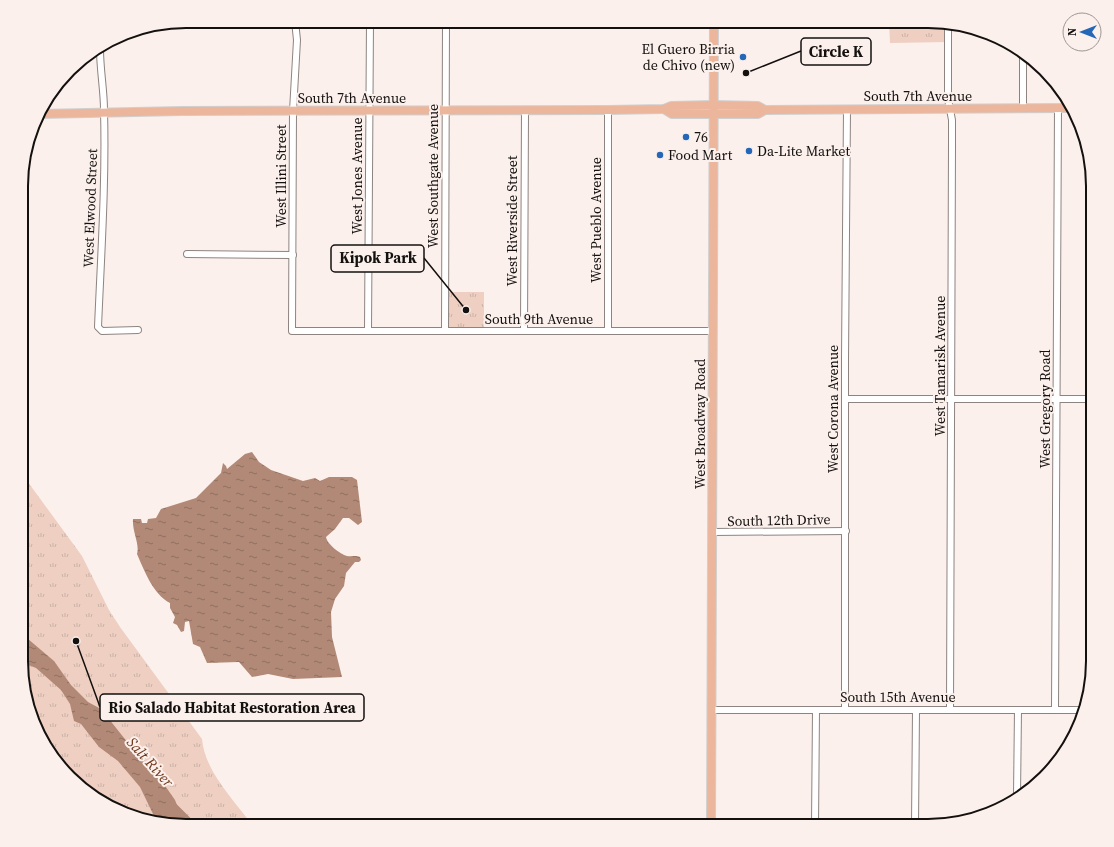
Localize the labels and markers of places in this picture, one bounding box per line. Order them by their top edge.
callout: Circle K [801,38,871,65]
place label: El Guero Birria de Chivo (new) [642,39,736,75]
marker: El Guero Birria de Chivo (new) [738,52,748,62]
place label: 76 [694,127,708,147]
marker: 76 [681,132,691,142]
place label: Da-Lite Market [757,141,850,161]
place label: Food Mart [668,145,733,165]
marker: Da-Lite Market [744,146,754,156]
marker: Food Mart [655,150,665,160]
callout: Kipok Park [331,245,424,272]
callout: Rio Salado Habitat Restoration Area [100,694,364,721]

